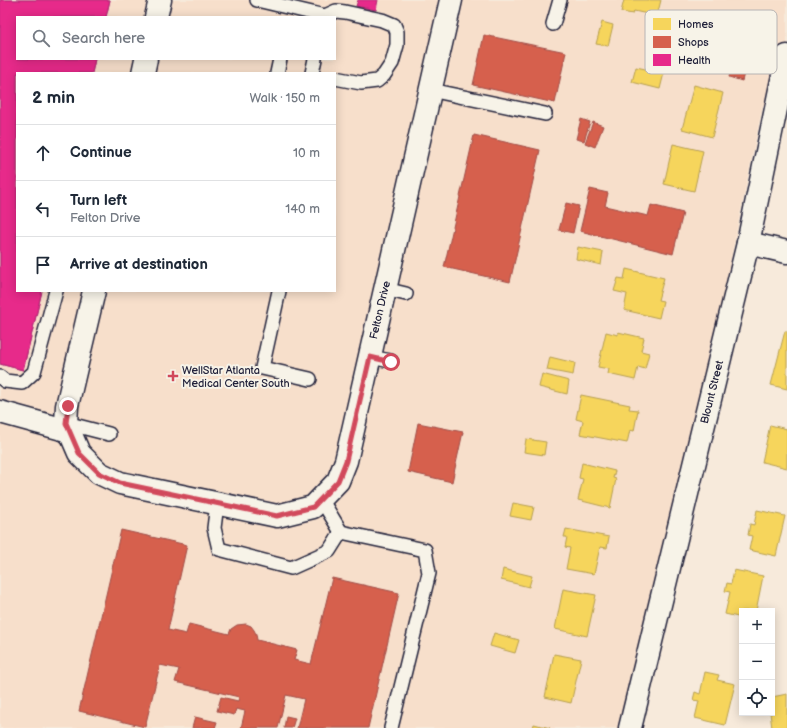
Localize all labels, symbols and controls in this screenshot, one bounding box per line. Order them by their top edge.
legend [645,10,777,74]
search box [16,16,336,60]
text: Homes [678,18,714,31]
icon: search [30,27,52,49]
text: Search here [62,29,145,48]
text: Shops [678,36,709,49]
text: Health [678,54,711,67]
text: 2 min [32,88,75,108]
text: Walk · 150 m [249,90,320,106]
icon: ahead [32,142,54,164]
text: Continue [70,143,132,162]
text: 10 m [293,145,320,161]
text: Turn left [70,191,127,210]
icon: left [32,198,54,220]
text: 140 m [285,201,320,217]
text: Felton Drive [70,210,140,226]
icon: arrive [32,254,54,276]
text: Arrive at destination [70,255,208,274]
street label: Felton Drive [367,279,393,340]
route start [382,353,400,371]
street label: Blount Street [698,358,726,425]
place label: WellStar Atlanta Medical Center South [182,364,290,390]
marker: WellStar Atlanta Medical Center South [167,370,179,382]
route end [59,397,77,415]
map controls [739,608,775,716]
button: + [739,608,775,644]
button: − [739,644,775,680]
button: locate [739,680,775,716]

